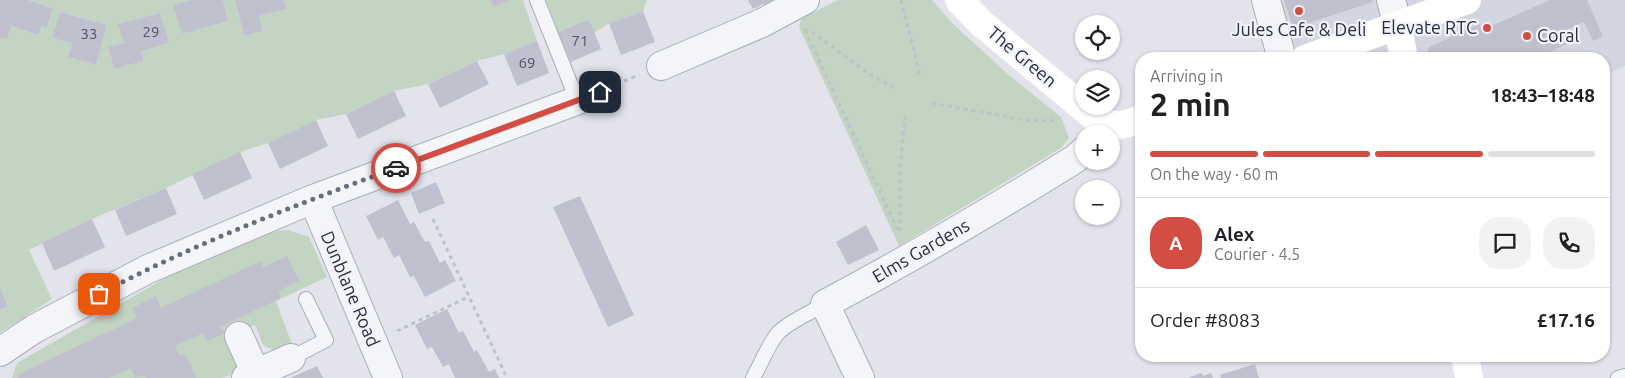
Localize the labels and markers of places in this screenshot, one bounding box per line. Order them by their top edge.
marker: Jules Cafe & Deli [1293,5,1305,17]
place label: Elevate RTC [1381,17,1477,37]
place label: Jules Cafe & Deli [1232,19,1366,39]
marker: Elevate RTC [1481,22,1493,34]
place label: Coral [1537,25,1580,45]
marker: Coral [1521,30,1533,42]
pin [579,71,621,113]
pin [78,273,120,315]

